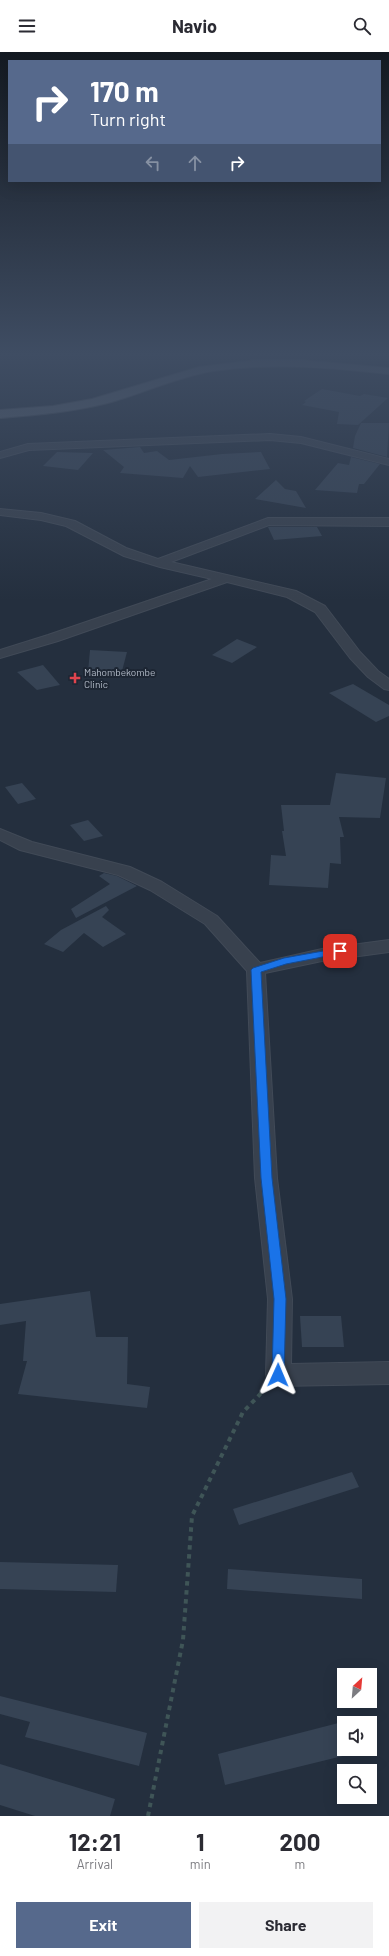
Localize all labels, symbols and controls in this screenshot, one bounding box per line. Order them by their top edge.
icon: menu [16,15,38,37]
text: Navio [172,15,217,37]
icon: search [351,15,373,37]
text: 170 m [90,74,159,108]
icon: right [24,76,76,128]
text: Turn right [90,108,166,130]
icon: left [142,152,164,174]
icon: ahead [184,152,206,174]
icon: right [226,152,248,174]
place label: Mahombekombe Clinic [84,666,155,690]
marker: Mahombekombe Clinic [69,672,81,684]
pin [323,934,357,968]
icon: arrive [329,940,351,962]
position arrow [257,1354,299,1396]
north arrow [337,1668,377,1708]
map controls [337,1668,377,1804]
button: sound [337,1716,377,1756]
button: search [337,1764,377,1804]
text: 12:21 [69,1827,121,1856]
text: 1 [196,1827,205,1856]
text: 200 [280,1827,320,1856]
text: Arrival [77,1856,113,1872]
text: min [190,1856,211,1872]
text: m [295,1856,305,1872]
button: Exit [16,1902,191,1948]
button: Share [199,1902,373,1948]

